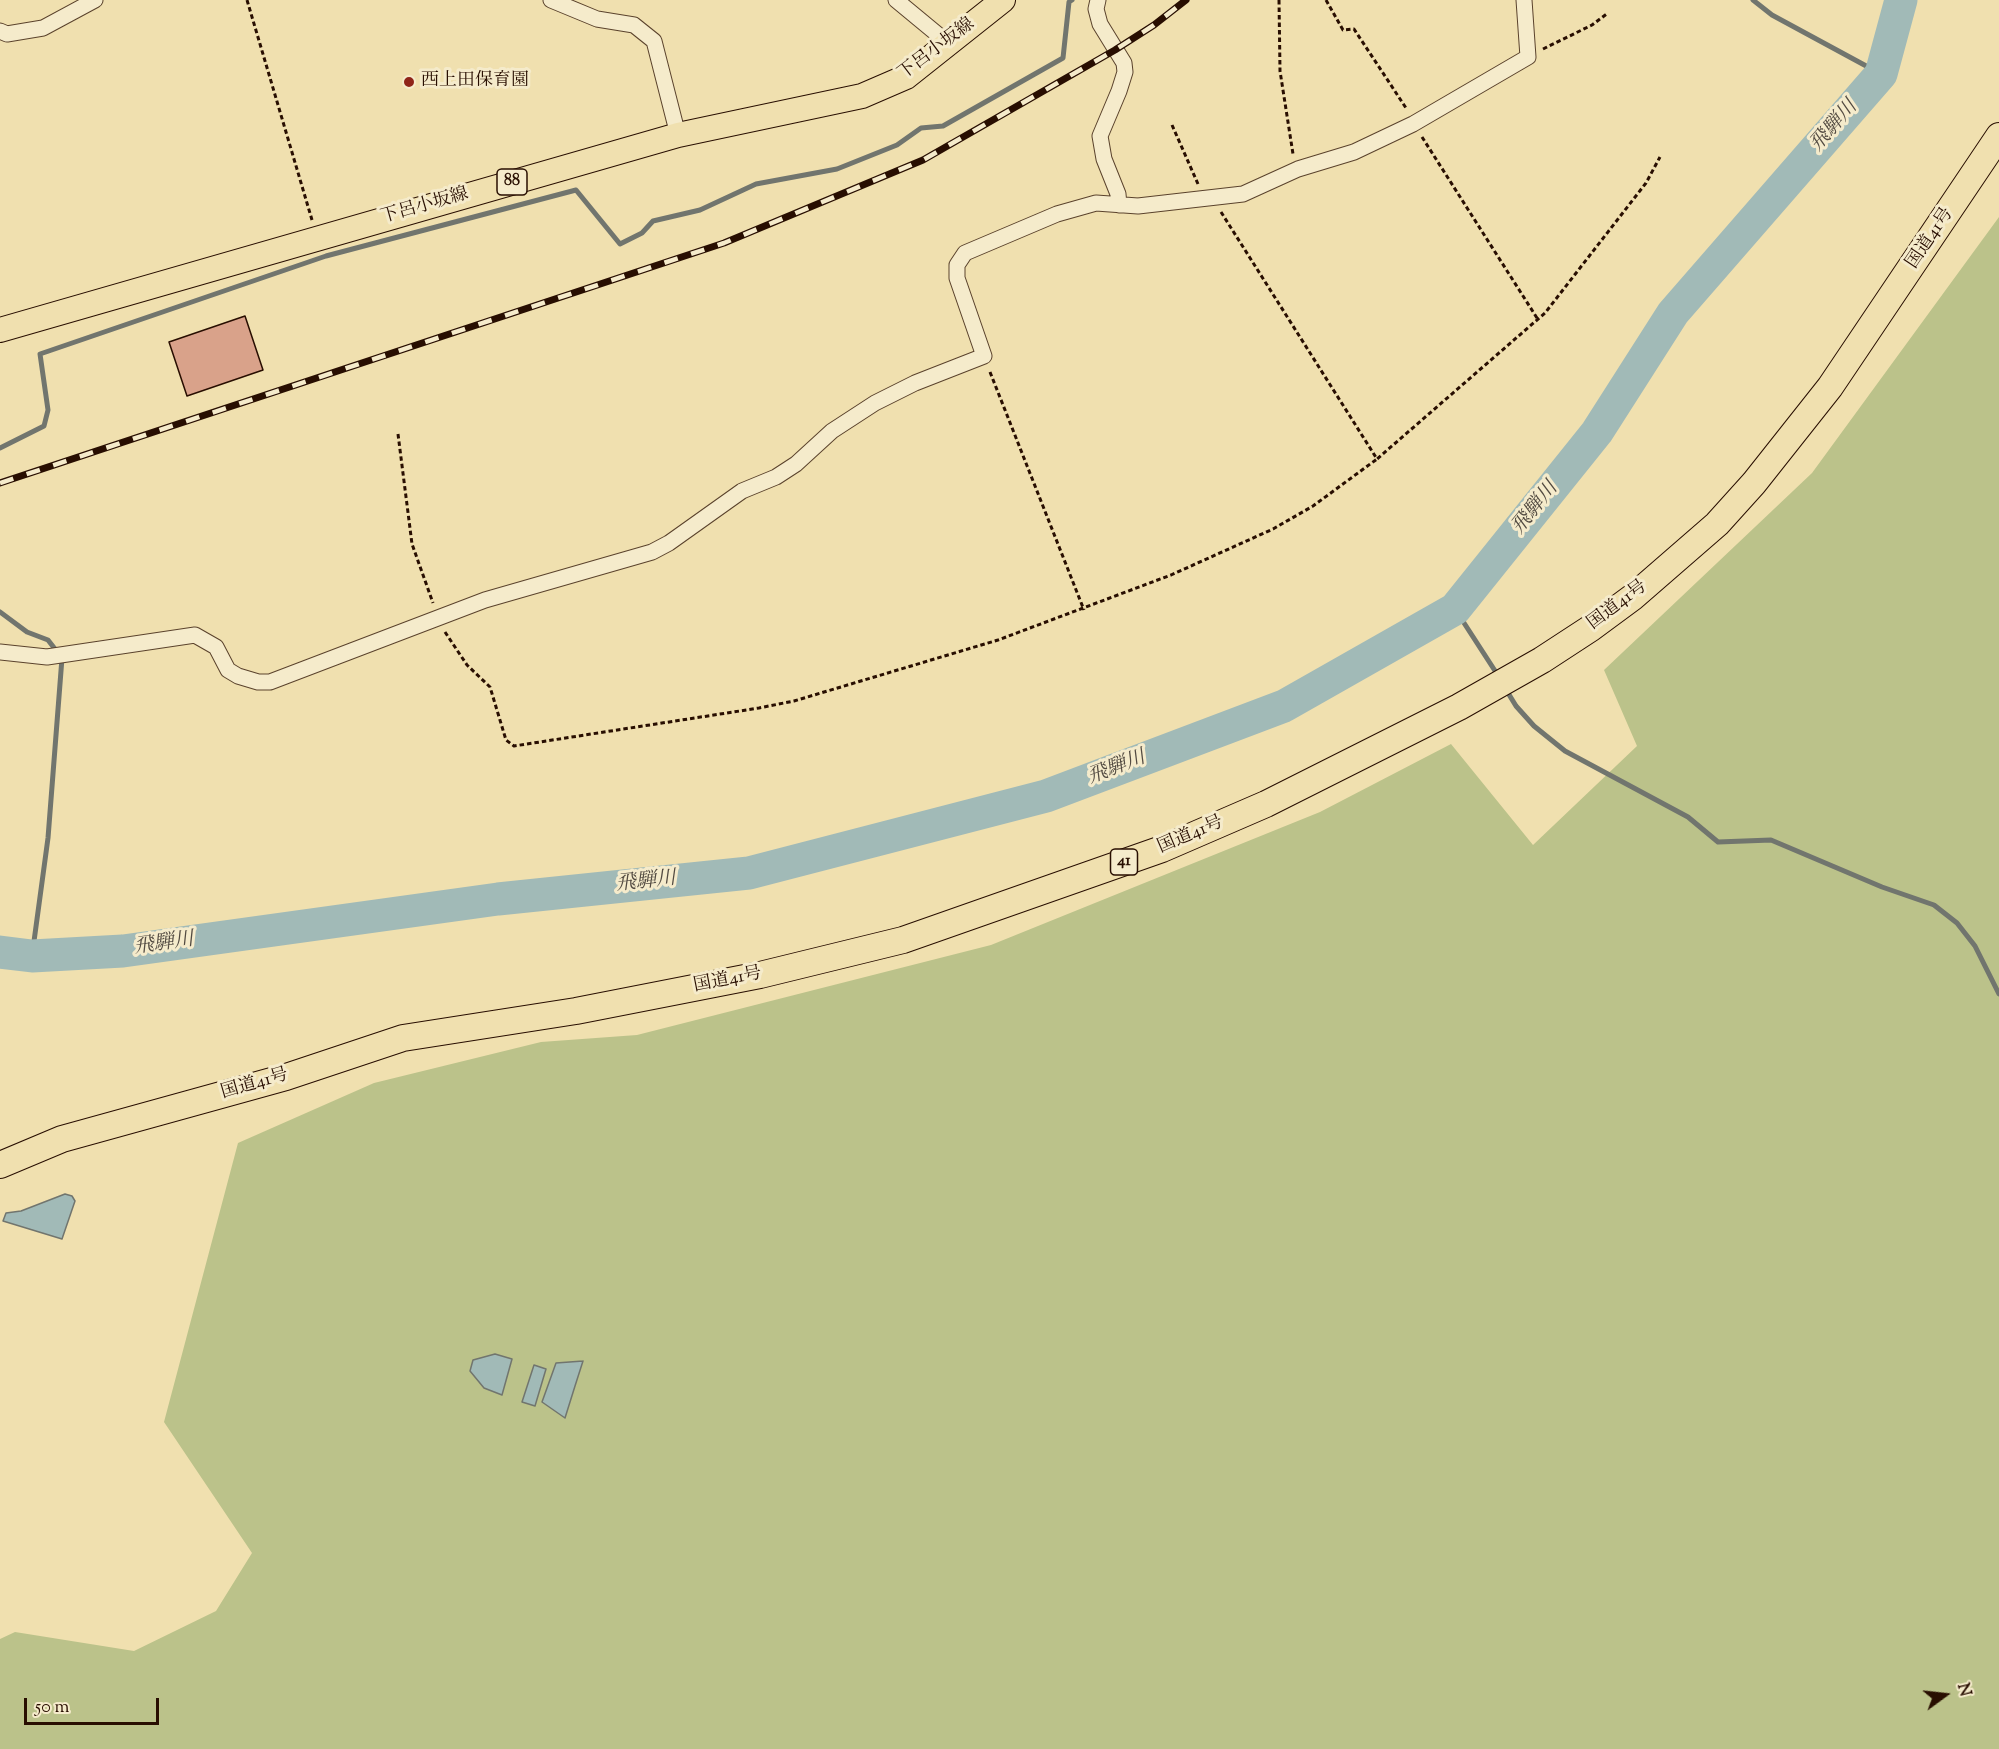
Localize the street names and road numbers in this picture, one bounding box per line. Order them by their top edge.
street label: 下呂小坂線 [895,14,979,86]
road number: 88 [497,169,527,195]
street label: 下呂小坂線 [379,184,471,230]
street label: 国道41号 [1903,204,1959,274]
street label: 国道41号 [1584,577,1652,635]
street label: 国道41号 [1155,813,1227,859]
road number: 41 [1110,849,1138,875]
street label: 国道41号 [692,964,764,998]
street label: 国道41号 [219,1065,291,1105]

